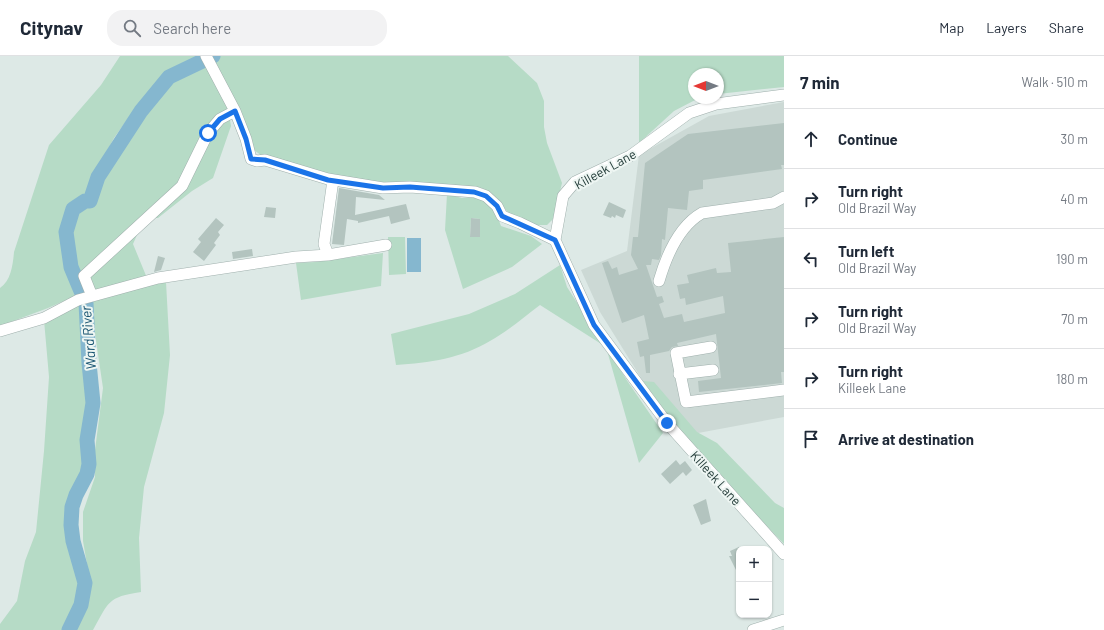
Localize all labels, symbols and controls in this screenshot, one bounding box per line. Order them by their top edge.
search box [107,10,387,46]
text: Citynav [20,16,83,39]
icon: search [121,17,143,39]
text: Search here [153,19,231,37]
text: Map [939,19,964,36]
text: Layers [986,19,1027,36]
text: Share [1049,19,1084,36]
north arrow [688,68,724,104]
text: 7 min [800,72,840,92]
text: Walk · 510 m [1022,74,1088,90]
route start [199,124,217,142]
icon: ahead [800,128,822,150]
text: Continue [838,130,898,148]
text: 30 m [1061,131,1088,147]
street label: Killeek Lane [571,145,639,193]
text: Turn right [838,182,903,200]
icon: right [800,188,822,210]
text: 40 m [1060,191,1088,207]
text: Old Brazil Way [838,200,916,216]
text: Turn left [838,242,894,260]
icon: left [800,248,822,270]
text: 190 m [1056,251,1088,267]
text: Old Brazil Way [838,260,916,276]
text: Turn right [838,302,903,320]
water label: Ward River [77,304,99,371]
icon: right [800,308,822,330]
text: 70 m [1061,311,1088,327]
text: Old Brazil Way [838,320,916,336]
text: Turn right [838,362,903,380]
icon: right [800,368,822,390]
text: 180 m [1056,371,1088,387]
text: Killeek Lane [838,380,906,396]
route end [658,414,676,432]
icon: arrive [800,428,822,450]
text: Arrive at destination [838,430,974,448]
street label: Killeek Lane [687,447,745,509]
map controls [736,546,772,618]
button: + [736,546,772,582]
button: − [736,582,772,618]

